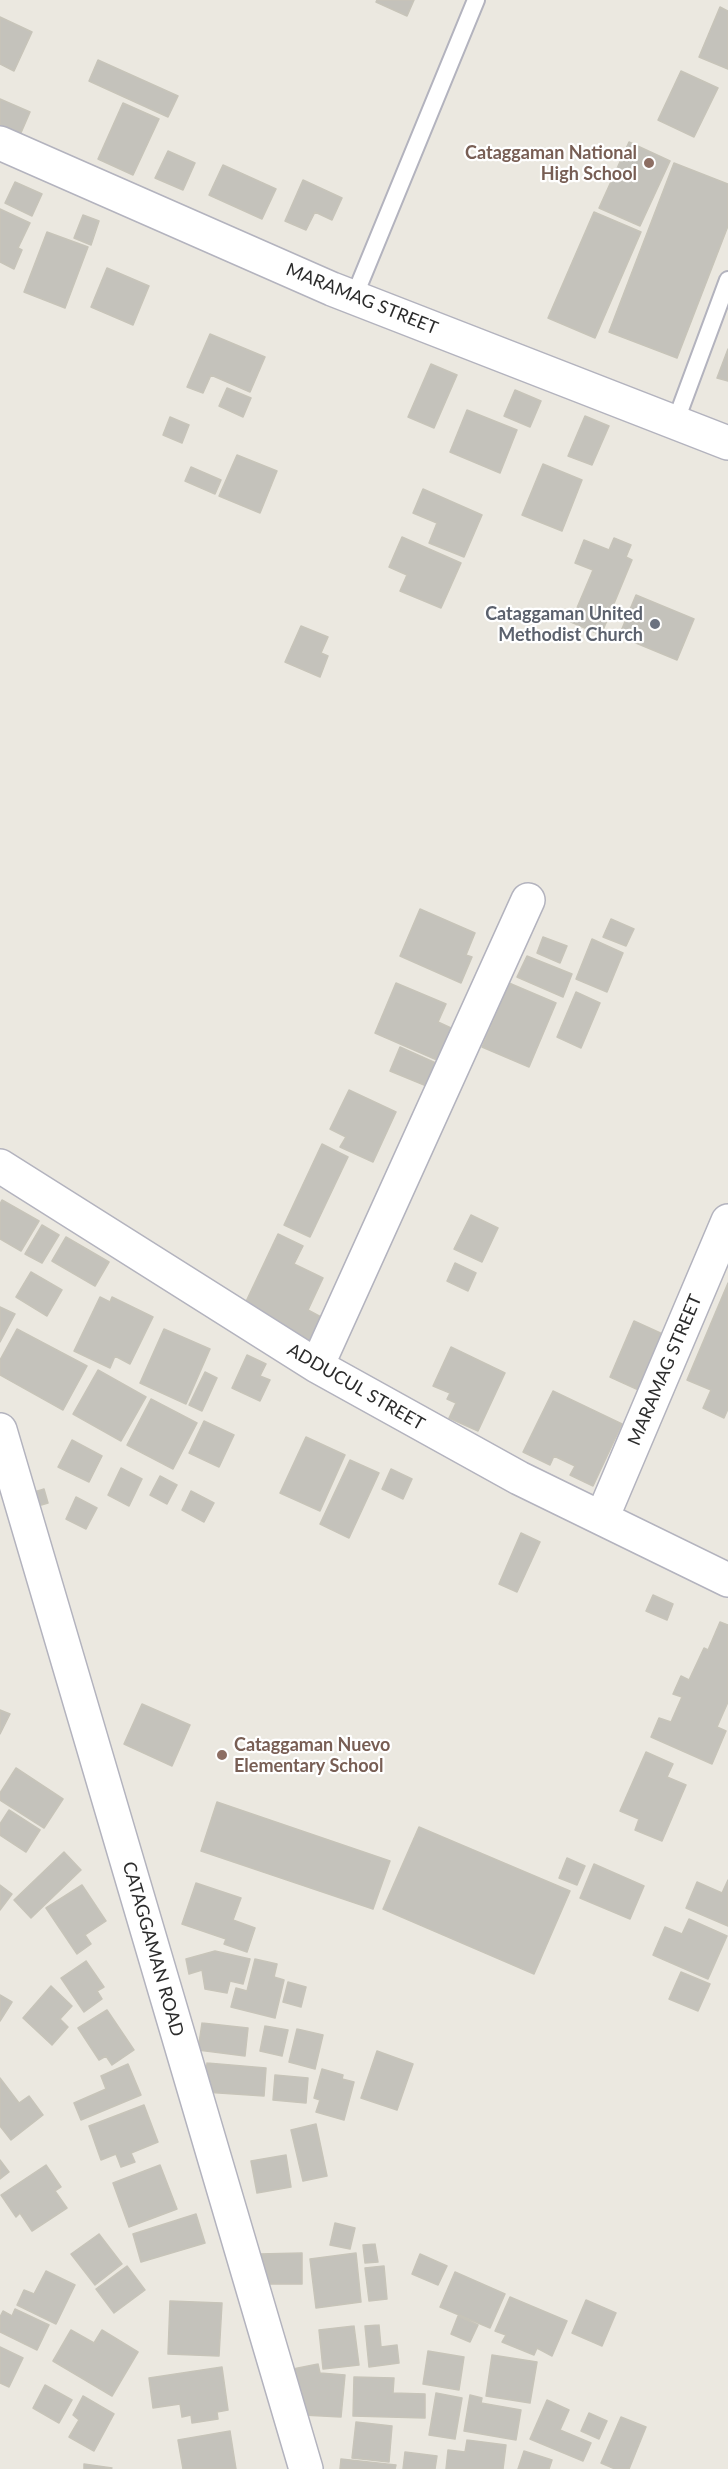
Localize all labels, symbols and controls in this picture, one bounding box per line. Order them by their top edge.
place label: Cataggaman National High School [465,142,637,184]
marker: Cataggaman National High School [642,156,656,170]
street label: MARAMAG STREET [283,259,441,339]
place label: Cataggaman United Methodist Church [485,603,643,646]
marker: Cataggaman United Methodist Church [648,617,662,631]
street label: MARAMAG STREET [623,1291,707,1449]
street label: ADDUCUL STREET [283,1339,429,1435]
place label: Cataggaman Nuevo Elementary School [234,1734,390,1776]
marker: Cataggaman Nuevo Elementary School [215,1748,229,1762]
street label: CATAGGAMAN ROAD [118,1859,188,2039]

